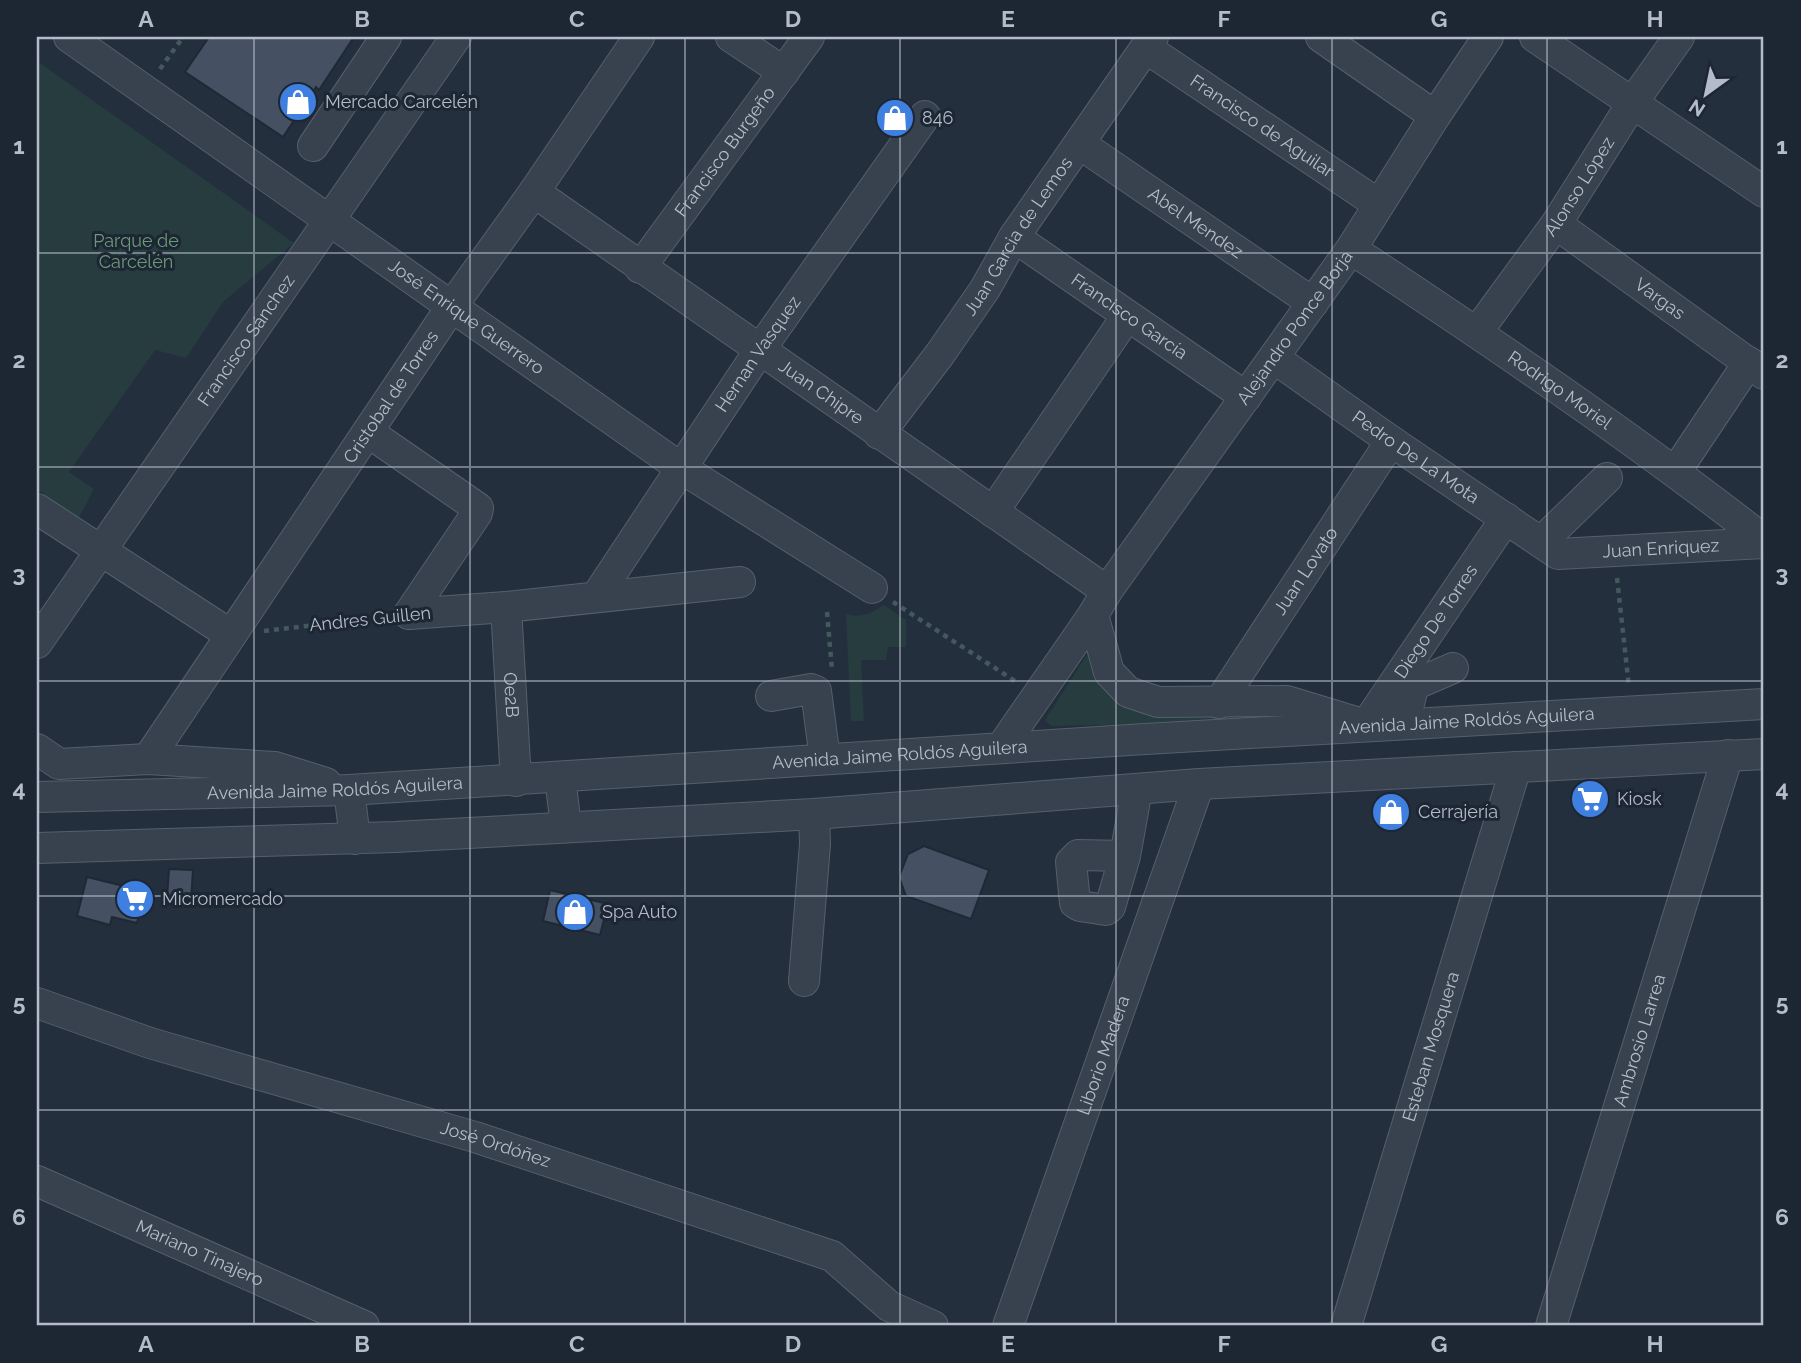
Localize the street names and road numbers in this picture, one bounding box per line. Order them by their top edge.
street label: Francisco de Aguilar [1187,70,1339,182]
street label: Francisco Burgeño [670,82,779,221]
street label: Alonso López [1540,133,1618,240]
street label: Juan Garcia de Lemos [959,152,1077,319]
street label: Abel Mendez [1145,183,1247,262]
street label: Alejandro Ponce Borja [1232,246,1357,409]
street label: José Enrique Guerrero [385,254,549,379]
street label: Francisco García [1067,269,1192,363]
street label: Francisco Sánchez [193,270,299,410]
street label: Vargas [1631,273,1690,324]
street label: Hernan Vasquez [711,292,805,416]
street label: Cristobal de Torres [339,326,443,467]
street label: Rodrigo Moriel [1504,346,1616,433]
street label: Juan Chipre [775,355,868,429]
street label: Pedro De La Mota [1348,406,1483,508]
street label: Juan Lovato [1269,523,1342,618]
street label: Juan Enriquez [1602,534,1720,562]
street label: Diego De Torres [1390,560,1482,682]
street label: Andres Guillen [308,602,432,635]
street label: Oe2B [500,672,523,718]
street label: Avenida Jaime Roldós Aguilera [1338,703,1595,738]
street label: Avenida Jaime Roldós Aguilera [771,736,1028,773]
street label: Avenida Jaime Roldós Aguilera [207,772,463,803]
street label: Esteban Mosquera [1398,969,1463,1124]
street label: Ambrosio Larrea [1609,971,1669,1109]
street label: Liborio Madera [1072,993,1134,1118]
street label: José Ordóñez [438,1117,554,1172]
street label: Mariano Tinajero [133,1215,267,1290]

